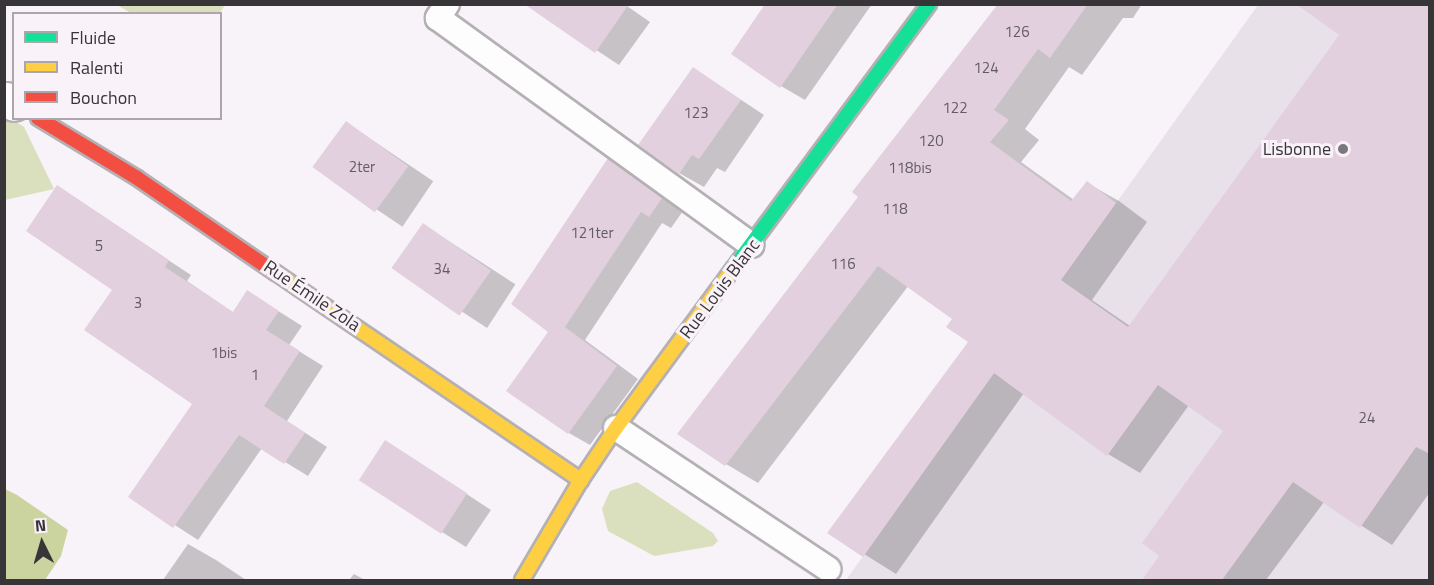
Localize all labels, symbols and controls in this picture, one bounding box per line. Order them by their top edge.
legend [12,12,222,120]
house number: 126 [1004,23,1030,41]
text: Fluide [70,24,116,51]
text: Ralenti [70,54,123,81]
house number: 124 [973,59,999,77]
text: Bouchon [70,84,137,111]
house number: 122 [942,99,968,117]
house number: 123 [683,104,709,122]
house number: 120 [918,132,944,150]
place label: Lisbonne [1263,138,1331,160]
marker: Lisbonne [1336,142,1350,156]
house number: 2ter [349,158,375,176]
house number: 118bis [888,159,932,177]
house number: 118 [882,200,908,218]
house number: 121ter [570,224,614,242]
street label: Rue Louis Blanc [675,235,765,343]
house number: 5 [95,237,103,255]
house number: 116 [830,255,856,273]
street label: Rue Émile Zola [260,256,364,336]
house number: 34 [434,260,450,278]
house number: 3 [134,294,142,312]
house number: 1bis [211,344,237,362]
house number: 1 [251,366,259,384]
house number: 24 [1359,409,1375,427]
north arrow [12,513,72,573]
text: N [34,513,47,538]

